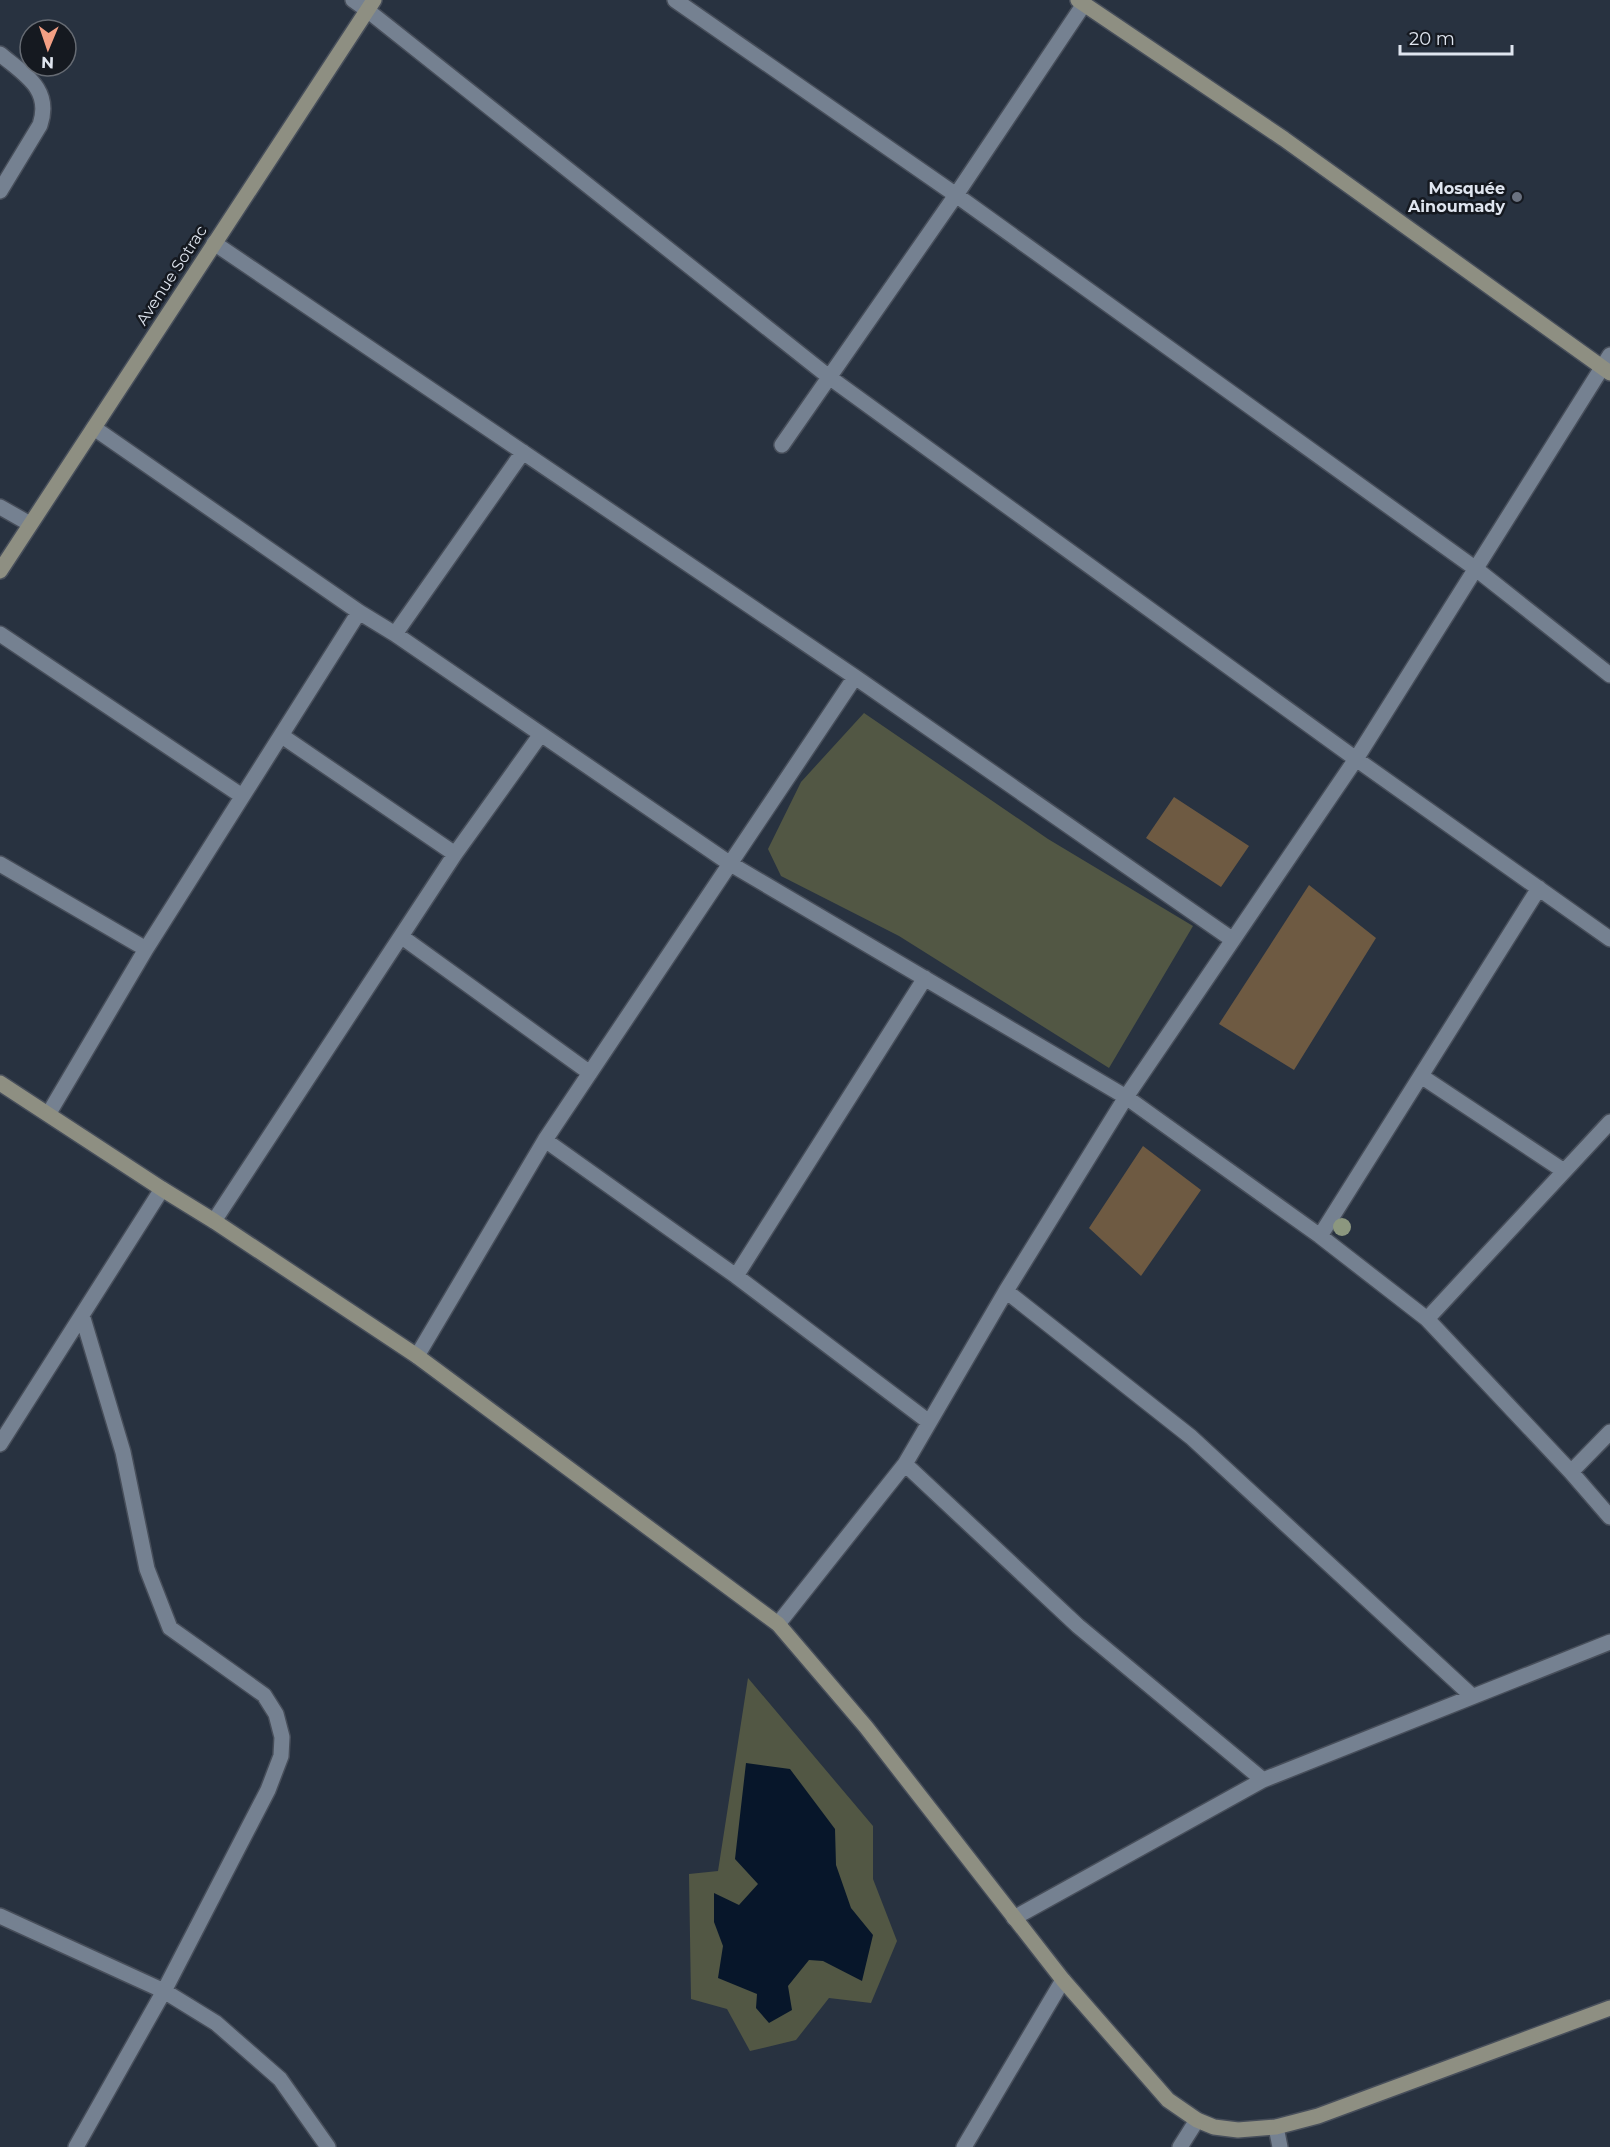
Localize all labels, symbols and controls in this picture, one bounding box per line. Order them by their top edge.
north arrow [18,18,78,78]
scale bar [1400,18,1512,56]
text: 20 m [1409,28,1455,50]
text: N [41,53,54,72]
place label: Mosquée Ainoumady [1407,179,1505,216]
marker: Mosquée Ainoumady [1510,190,1524,204]
street label: Avenue Sotrac [132,222,211,329]

